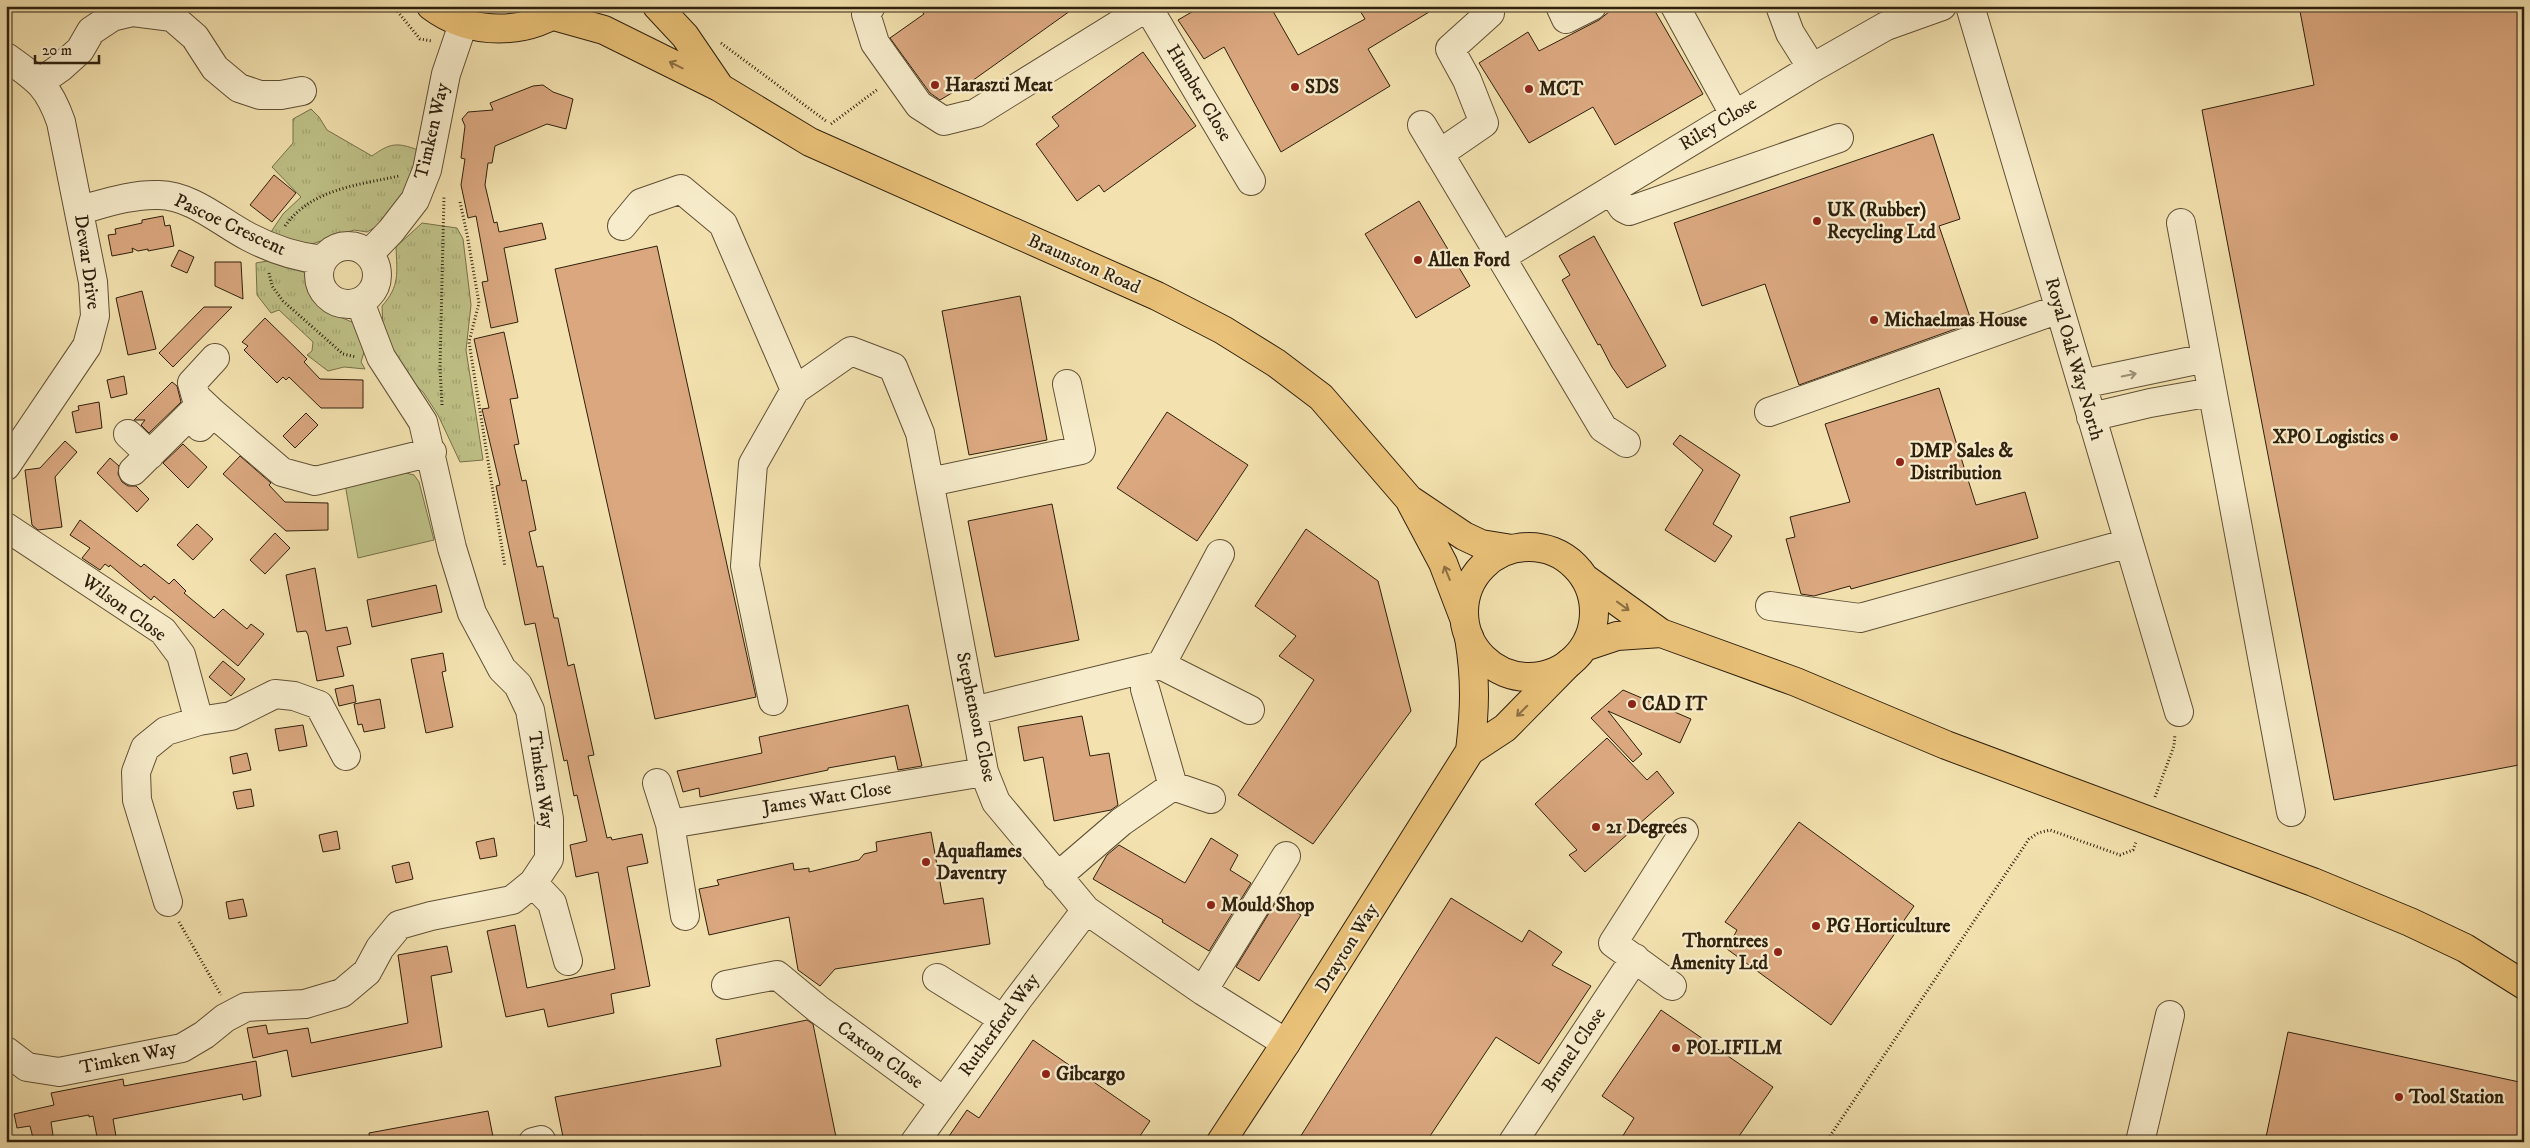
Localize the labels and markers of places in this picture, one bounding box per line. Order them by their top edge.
place label: Haraszti Meat [945,74,1054,97]
place label: SDS [1305,76,1339,99]
place label: MCT [1539,78,1584,101]
marker: Haraszti Meat [929,79,941,91]
marker: SDS [1289,81,1301,93]
marker: MCT [1523,83,1535,95]
place label: UK (Rubber) Recycling Ltd [1827,199,1936,244]
marker: UK (Rubber) Recycling Ltd [1811,215,1823,227]
place label: Allen Ford [1427,249,1511,272]
marker: Allen Ford [1412,254,1424,266]
place label: Michaelmas House [1884,309,2027,332]
marker: Michaelmas House [1868,314,1880,326]
place label: XPO Logistics [2273,426,2385,449]
marker: XPO Logistics [2388,431,2400,443]
place label: DMP Sales & Distribution [1910,440,2013,485]
marker: DMP Sales & Distribution [1894,456,1906,468]
place label: CAD IT [1642,693,1708,716]
marker: CAD IT [1626,698,1638,710]
place label: 21 Degrees [1606,816,1687,839]
marker: 21 Degrees [1590,821,1602,833]
place label: Aquaflames Daventry [935,840,1023,885]
marker: Aquaflames Daventry [920,856,932,868]
place label: Mould Shop [1221,894,1315,917]
marker: Mould Shop [1205,899,1217,911]
place label: PG Horticulture [1826,915,1951,938]
marker: PG Horticulture [1810,920,1822,932]
place label: Thorntrees Amenity Ltd [1670,930,1769,975]
marker: Thorntrees Amenity Ltd [1772,946,1784,958]
place label: POLIFILM [1686,1037,1782,1060]
marker: POLIFILM [1670,1042,1682,1054]
place label: Gibcargo [1056,1063,1125,1086]
marker: Gibcargo [1040,1068,1052,1080]
place label: Tool Station [2408,1086,2505,1109]
marker: Tool Station [2393,1091,2405,1103]

